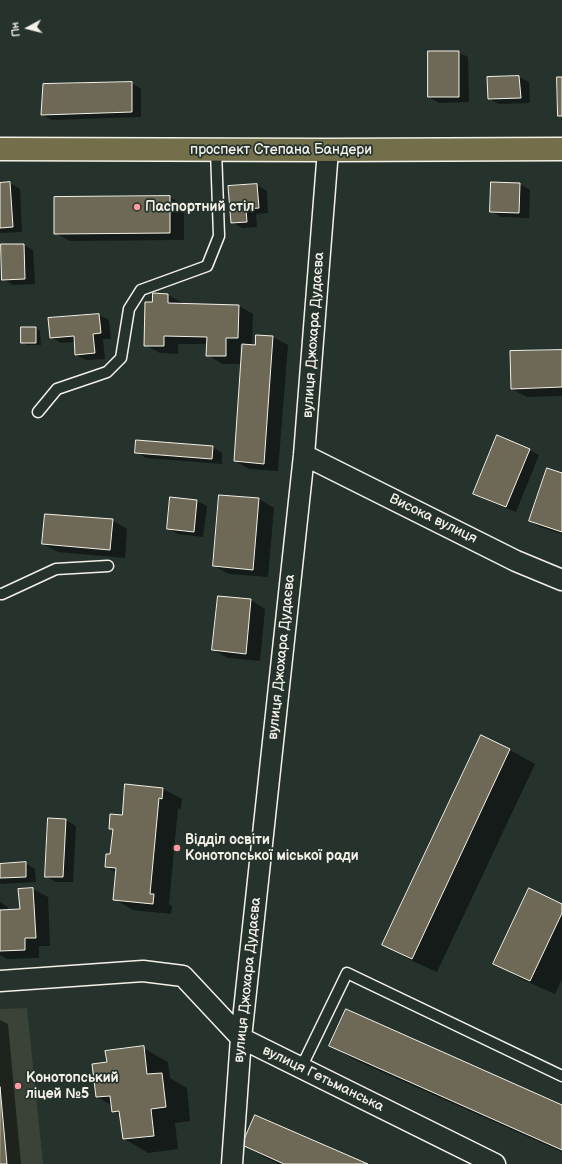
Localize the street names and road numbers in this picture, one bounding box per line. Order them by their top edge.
street label: проспект Степана Бандери [190,142,372,158]
street label: вулиця Джохара Дудаєва [300,251,328,419]
street label: Висока вулиця [386,490,480,548]
street label: вулиця Джохара Дудаєва [265,573,299,741]
street label: вулиця Джохара Дудаєва [231,896,265,1064]
street label: вулиця Гетьманська [260,1042,386,1116]

